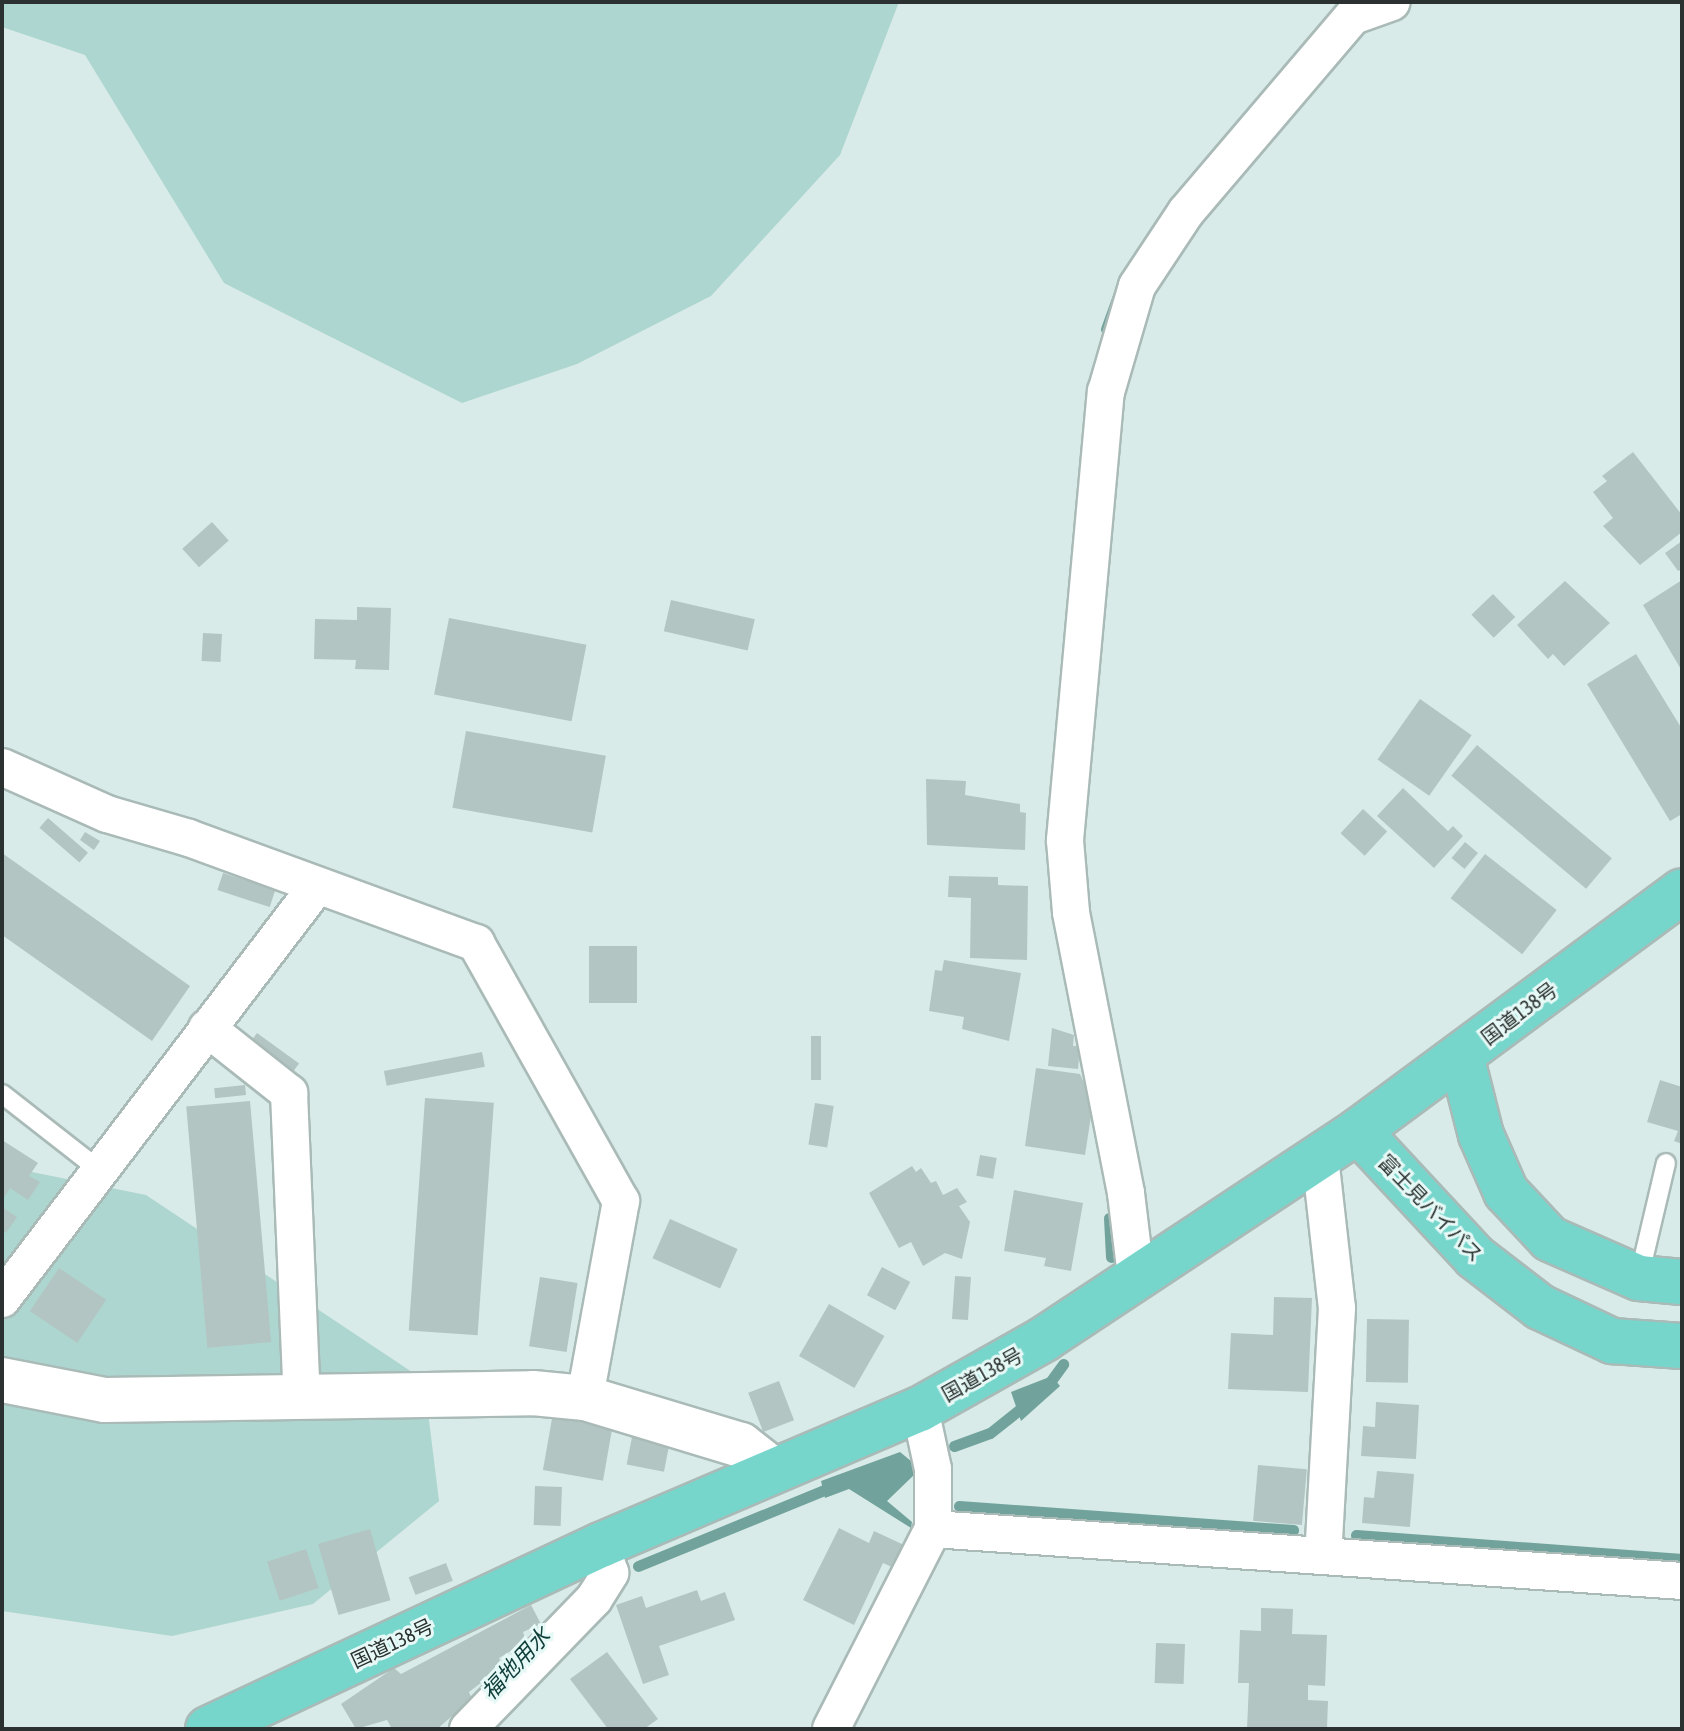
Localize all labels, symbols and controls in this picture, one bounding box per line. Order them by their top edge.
street label: 国道138号 [1477,977,1561,1049]
street label: 富士見バイパス [1374,1149,1488,1267]
street label: 国道138号 [938,1342,1026,1406]
street label: 国道138号 [347,1613,437,1673]
water label: 福地用水 [476,1623,556,1705]

